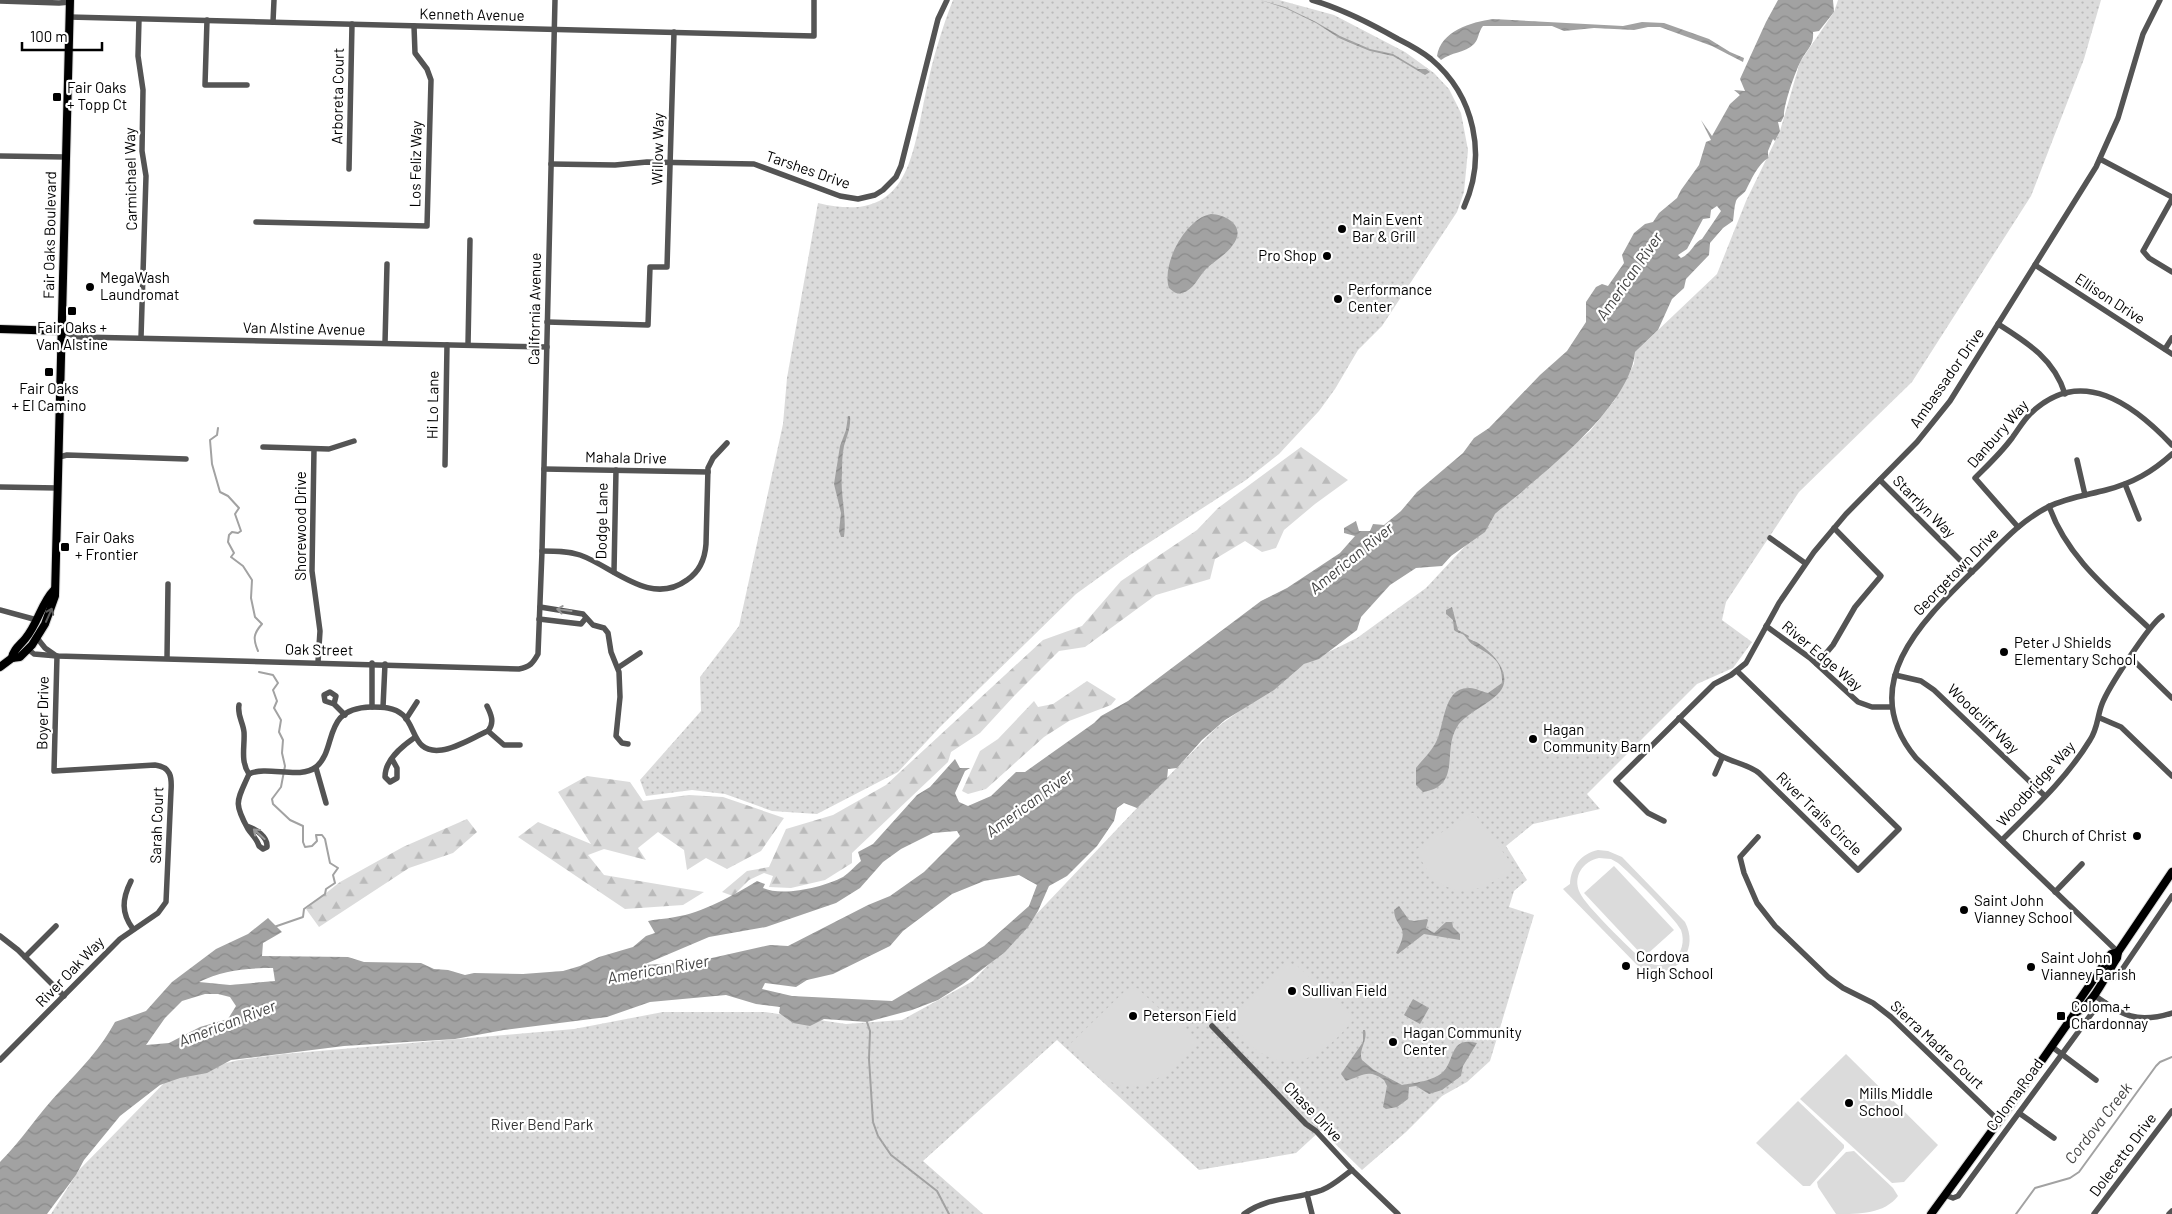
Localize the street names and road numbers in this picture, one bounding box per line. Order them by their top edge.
street label: Kenneth Avenue [419,4,525,24]
street label: Arboreta Court [327,47,347,144]
street label: Willow Way [647,112,667,185]
street label: Los Feliz Way [405,120,425,207]
street label: Carmichael Way [120,127,140,231]
street label: Tarshes Drive [764,146,853,192]
street label: Fair Oaks Boulevard [39,171,59,299]
street label: California Avenue [524,253,544,365]
street label: Ellison Drive [2072,269,2149,327]
street label: Van Alstine Avenue [243,318,365,338]
street label: Ambassador Drive [1905,324,1987,431]
street label: Hi Lo Lane [422,371,442,439]
street label: Danbury Way [1963,396,2032,471]
street label: Mahala Drive [585,447,667,467]
street label: Shorewood Drive [291,471,309,581]
street label: Starrlyn Way [1890,471,1960,541]
street label: Dodge Lane [591,482,611,560]
street label: Georgetown Drive [1909,524,2002,619]
street label: River Edge Way [1779,616,1867,694]
street label: Oak Street [285,639,353,659]
street label: Boyer Drive [32,676,52,750]
street label: Woodcliff Way [1944,680,2023,757]
street label: Woodbridge Way [1992,737,2078,830]
street label: River Trails Circle [1773,768,1866,859]
street label: Sarah Court [146,786,166,864]
street label: River Oak Way [31,932,107,1010]
street label: Sierra Madre Court [1887,996,1988,1092]
street label: Coloma Road [1982,1055,2046,1134]
street label: Chase Drive [1281,1078,1347,1145]
street label: Dolecetto Drive [2085,1109,2159,1200]

